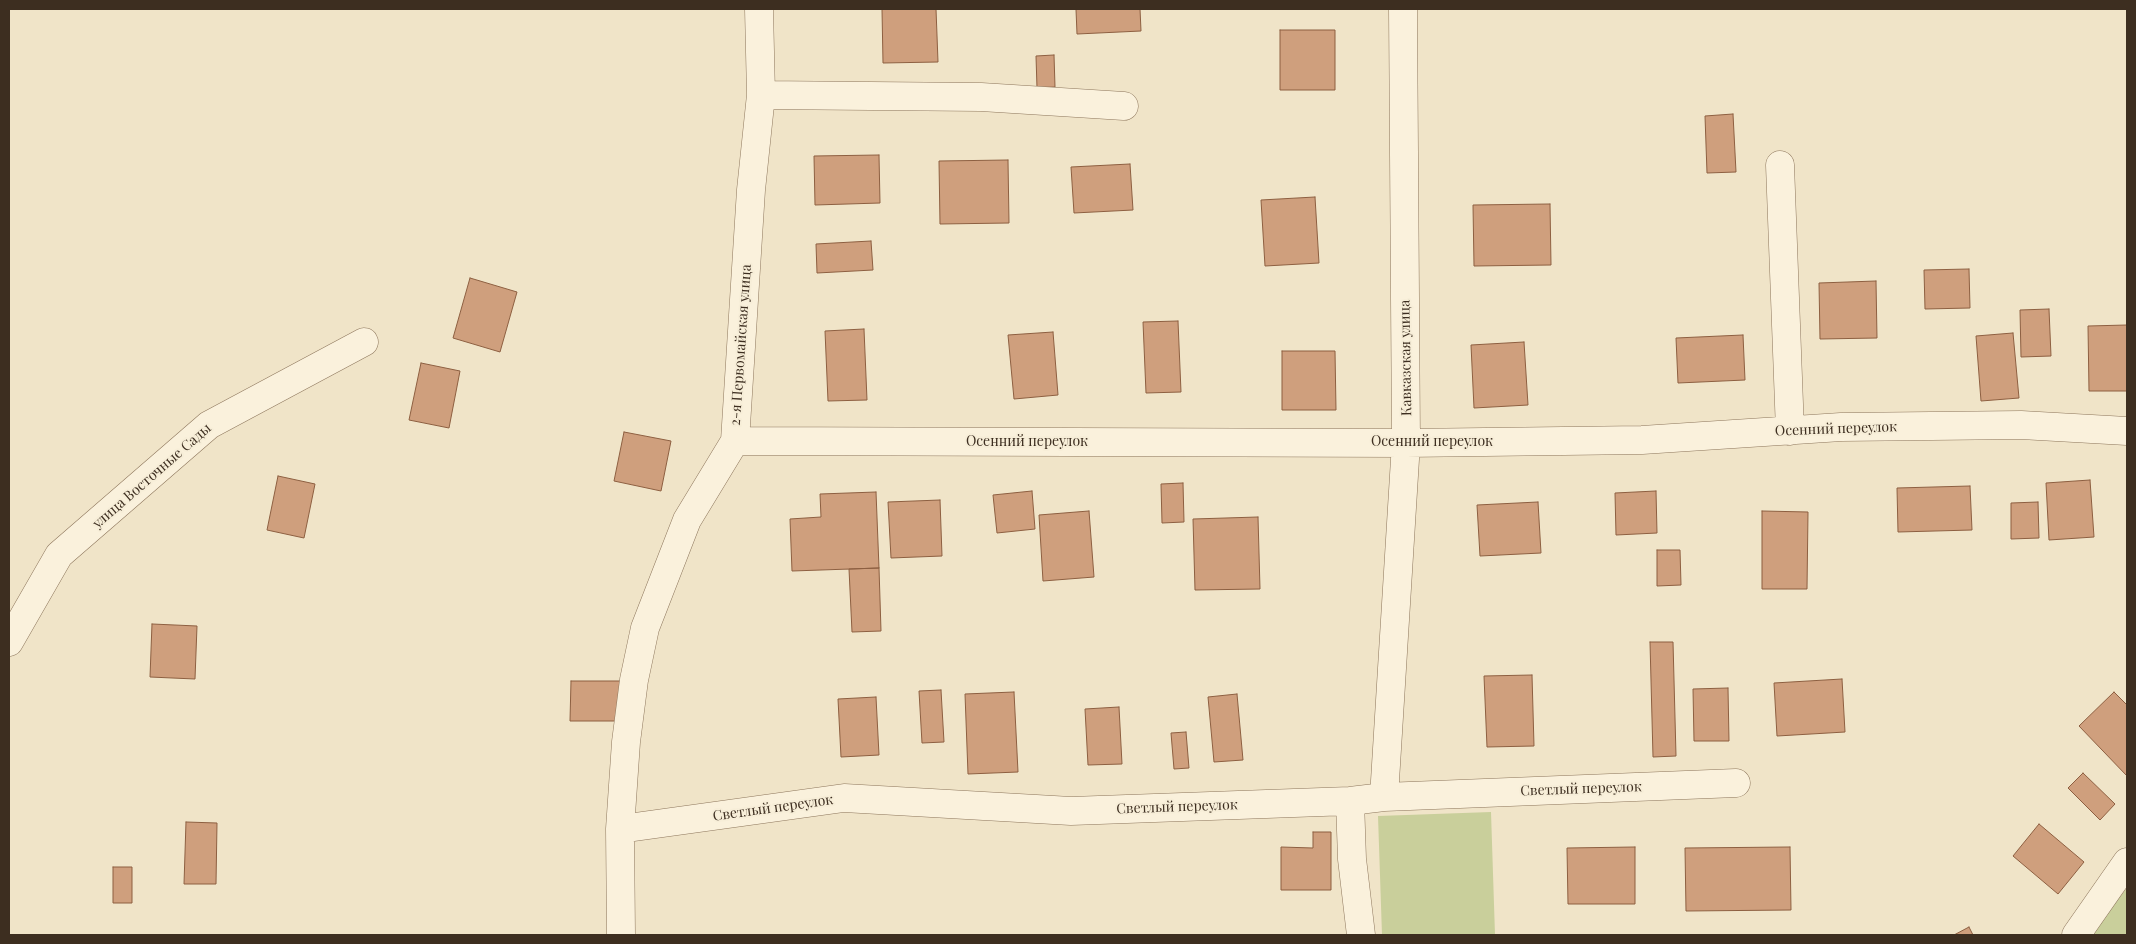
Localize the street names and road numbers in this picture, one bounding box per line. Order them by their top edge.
street label: 2-я Первомайская улица [727,264,755,426]
street label: Кавказcкая улица [1397,300,1415,416]
street label: Осенний переулок [1775,418,1897,440]
street label: улица Восточные Сады [89,420,215,532]
street label: Осенний переулок [966,434,1088,450]
street label: Осенний переулок [1371,434,1493,450]
street label: Светлый переулок [1520,778,1642,800]
street label: Светлый переулок [712,791,834,825]
street label: Светлый переулок [1116,796,1238,818]

